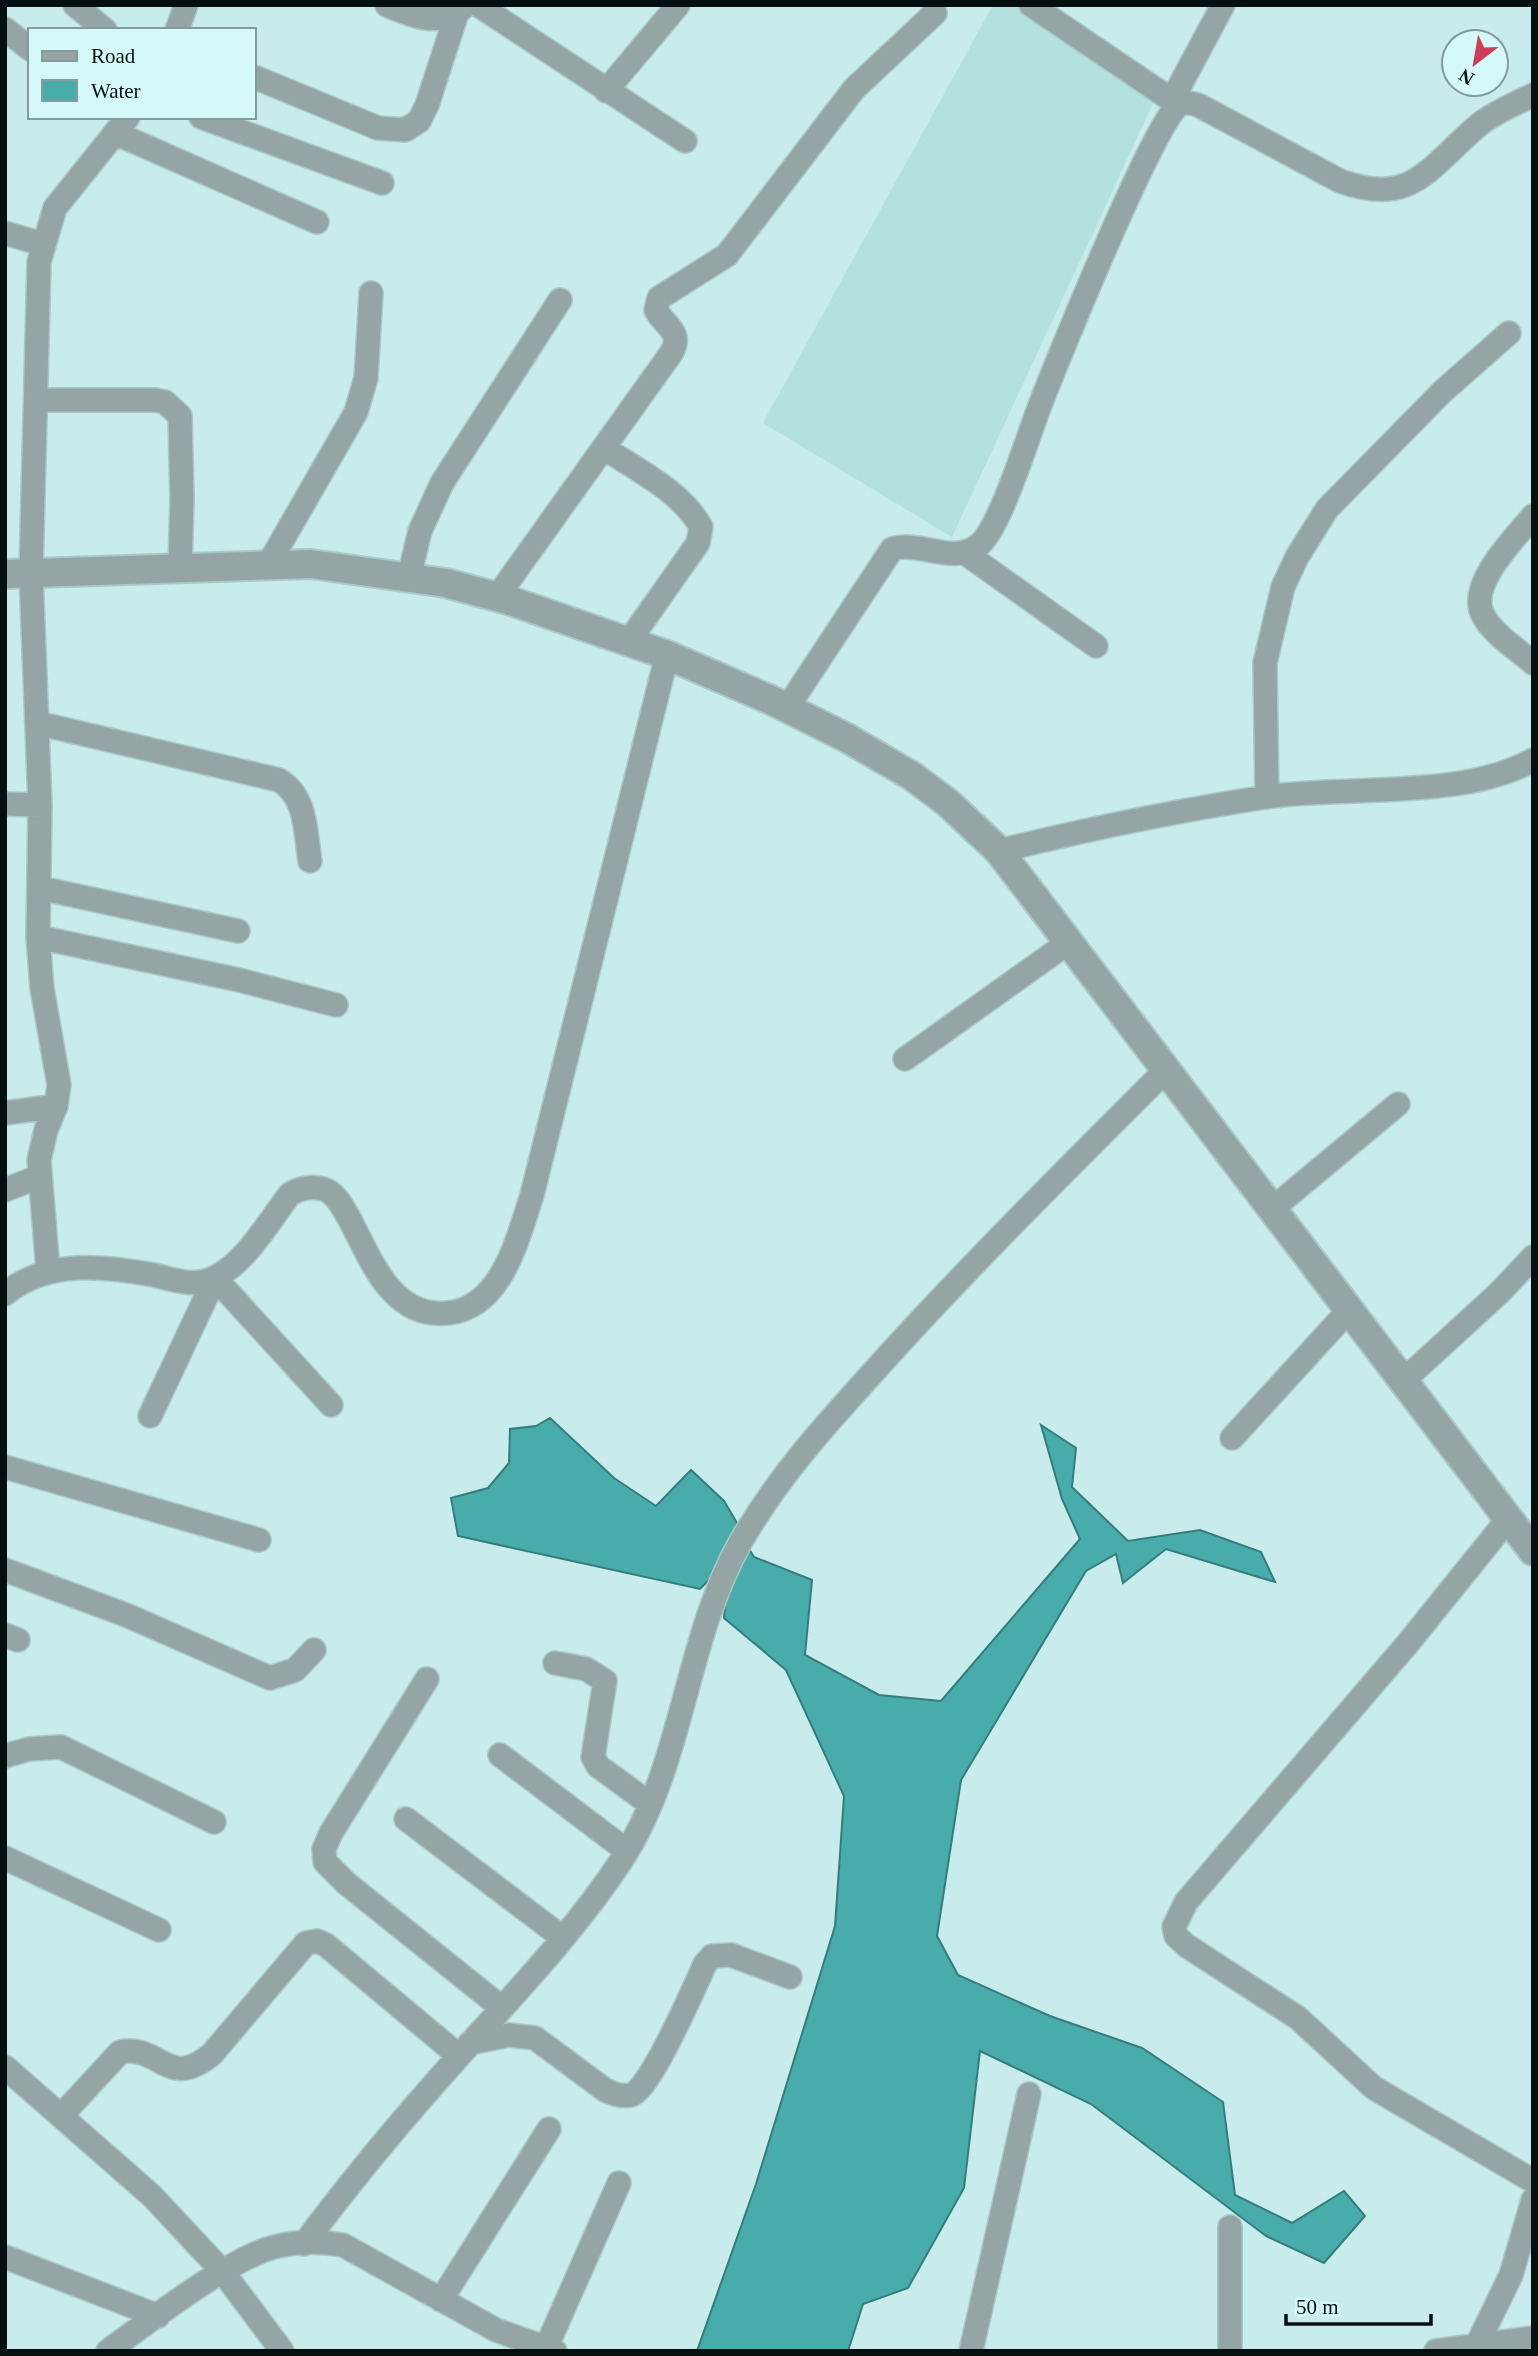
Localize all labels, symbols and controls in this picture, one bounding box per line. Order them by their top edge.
legend [28,28,256,119]
north arrow [1440,28,1510,98]
text: Road [91,44,136,68]
text: N [1455,64,1478,90]
text: Water [91,79,141,103]
scale bar [1286,2282,1431,2326]
text: 50 m [1296,2295,1339,2319]

